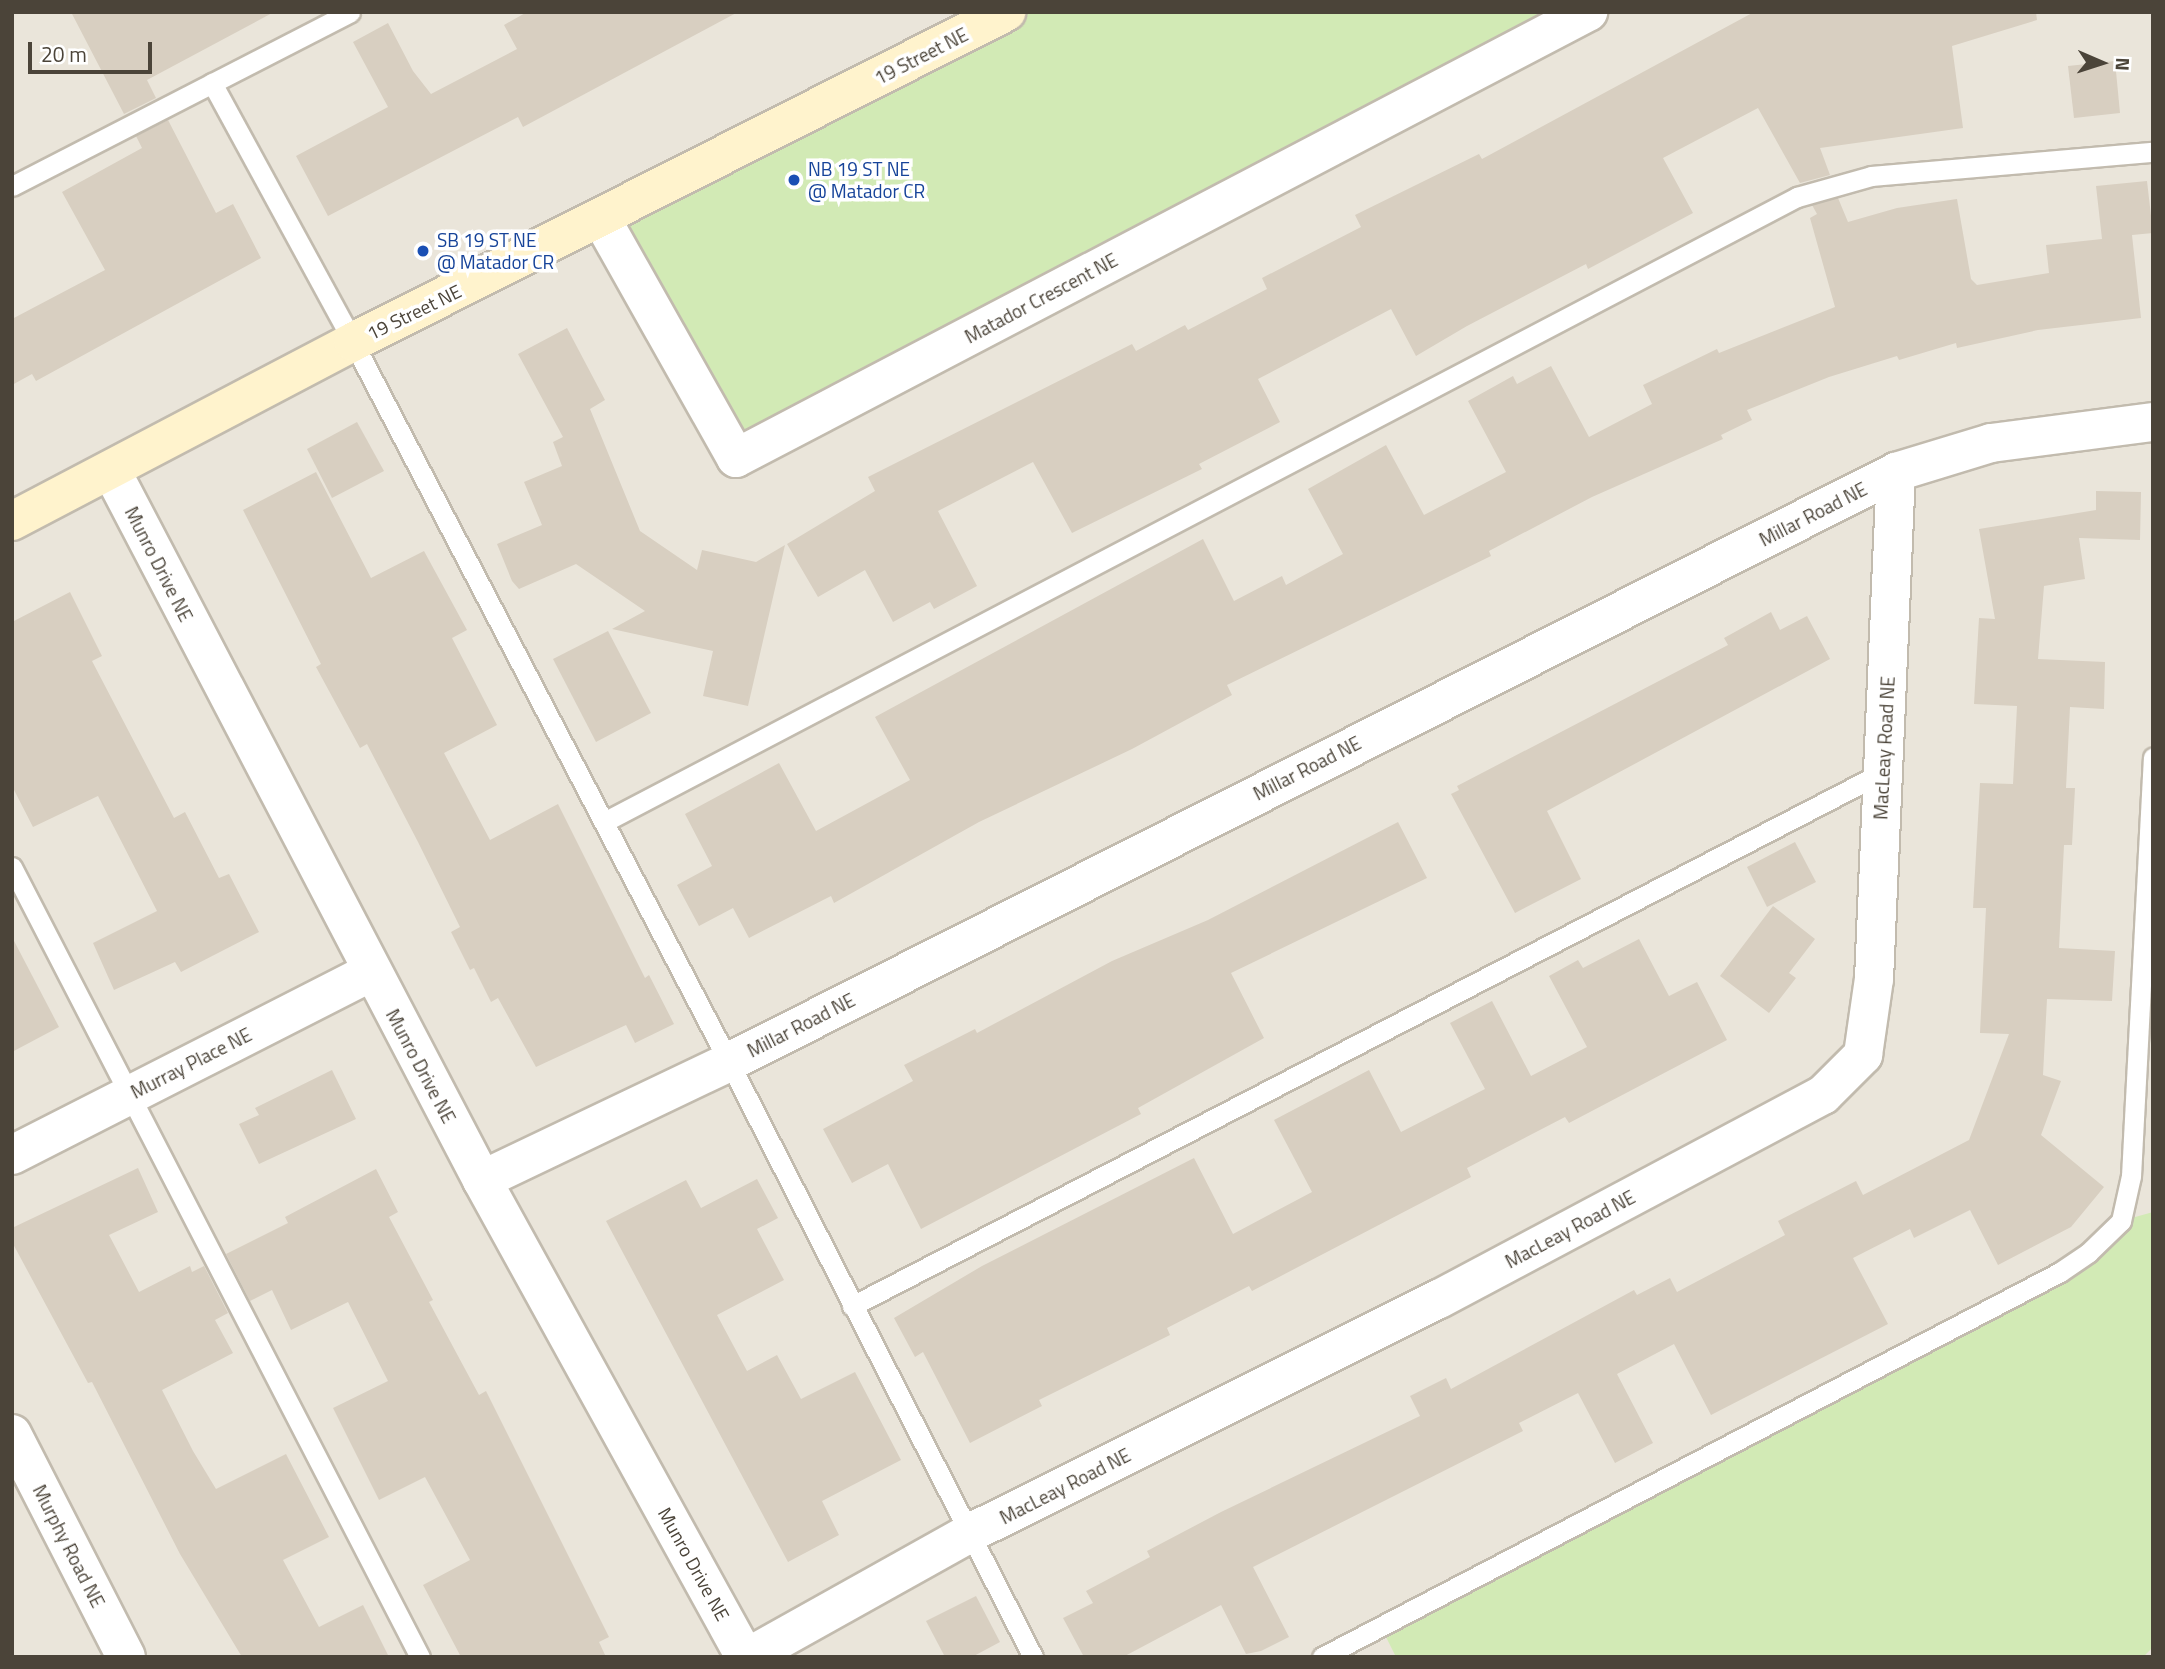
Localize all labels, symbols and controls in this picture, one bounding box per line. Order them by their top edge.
street label: 19 Street NE [870,23,972,89]
scale bar [32,28,156,72]
north arrow [2067,28,2137,98]
text: 20 m [41,38,87,70]
text: N [2109,57,2138,71]
place label: NB 19 ST NE @ Matador CR [808,158,925,202]
marker: NB 19 ST NE @ Matador CR [786,172,802,188]
place label: SB 19 ST NE @ Matador CR [437,229,554,273]
marker: SB 19 ST NE @ Matador CR [415,243,431,259]
street label: Matador Crescent NE [961,248,1121,348]
street label: 19 Street NE [363,279,465,345]
street label: Millar Road NE [1755,477,1871,551]
street label: Munro Drive NE [120,503,198,625]
street label: MacLeay Road NE [1869,676,1899,820]
street label: Millar Road NE [1249,731,1365,805]
street label: Millar Road NE [743,988,859,1062]
street label: Munro Drive NE [381,1005,461,1127]
street label: Murray Place NE [127,1023,255,1103]
street label: MacLeay Road NE [1501,1185,1639,1273]
street label: MacLeay Road NE [996,1443,1134,1529]
street label: Murphy Road NE [28,1481,110,1611]
street label: Munro Drive NE [654,1503,734,1625]

